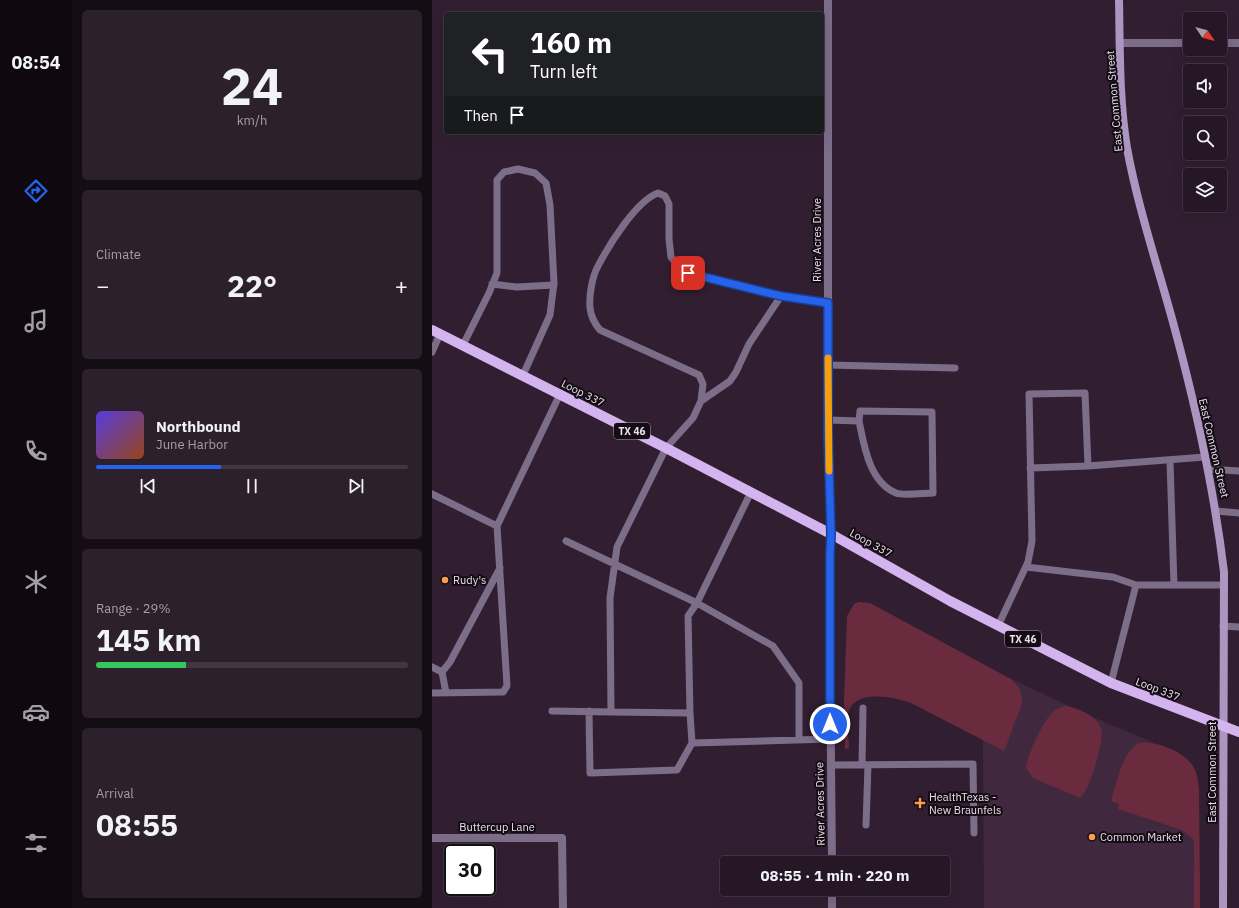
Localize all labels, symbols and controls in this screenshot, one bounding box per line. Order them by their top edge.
north arrow [1183,12,1227,56]
map controls [1183,12,1227,212]
text: 160 m [530,24,612,61]
icon: left [464,28,516,80]
street label: East Common Street [1103,50,1125,152]
text: 08:54 [11,51,61,74]
text: 24 [221,52,283,119]
text: Turn left [530,60,598,83]
button: sound [1183,64,1227,108]
icon: arrive [506,104,528,126]
text: Then [464,106,498,125]
text: km/h [237,112,267,129]
button: search [1183,116,1227,160]
button: layers [1183,168,1227,212]
icon: directions [22,177,50,205]
street label: River Acres Drive [810,198,824,282]
text: Climate [96,246,141,263]
pin [671,256,705,290]
icon: arrive [677,262,699,284]
text: 22° [227,266,277,305]
text: − [96,271,109,300]
text: + [395,271,408,300]
icon: music [22,307,50,335]
street label: Loop 337 [559,376,607,410]
street label: East Common Street [1196,397,1232,499]
text: Northbound [156,417,241,436]
road number: TX 46 [614,423,650,439]
text: June Harbor [156,436,228,453]
icon: phone [22,437,50,465]
icon: previous [137,475,159,497]
icon: pause [241,475,263,497]
icon: next [345,475,367,497]
street label: Loop 337 [847,526,895,560]
icon: climate [22,568,50,596]
place label: Rudy's [453,573,486,587]
marker: Rudy's [440,575,450,585]
text: Range · 29% [96,600,170,617]
text: 145 km [96,620,201,659]
road number: TX 46 [1005,631,1041,647]
street label: Loop 337 [1134,674,1182,704]
icon: car [22,698,50,726]
position arrow [809,703,851,745]
street label: East Common Street [1205,721,1219,823]
street label: River Acres Drive [812,762,828,846]
text: Arrival [96,785,134,802]
place label: HealthTexas - New Braunfels [929,790,1001,817]
marker: HealthTexas - New Braunfels [914,797,926,809]
text: 08:55 [96,805,178,844]
street label: Buttercup Lane [459,820,535,834]
icon: filters [22,829,50,857]
place label: Common Market [1100,830,1182,844]
marker: Common Market [1087,832,1097,842]
speed limit sign: 30 [444,844,496,896]
text: 08:55 · 1 min · 220 m [761,866,909,885]

